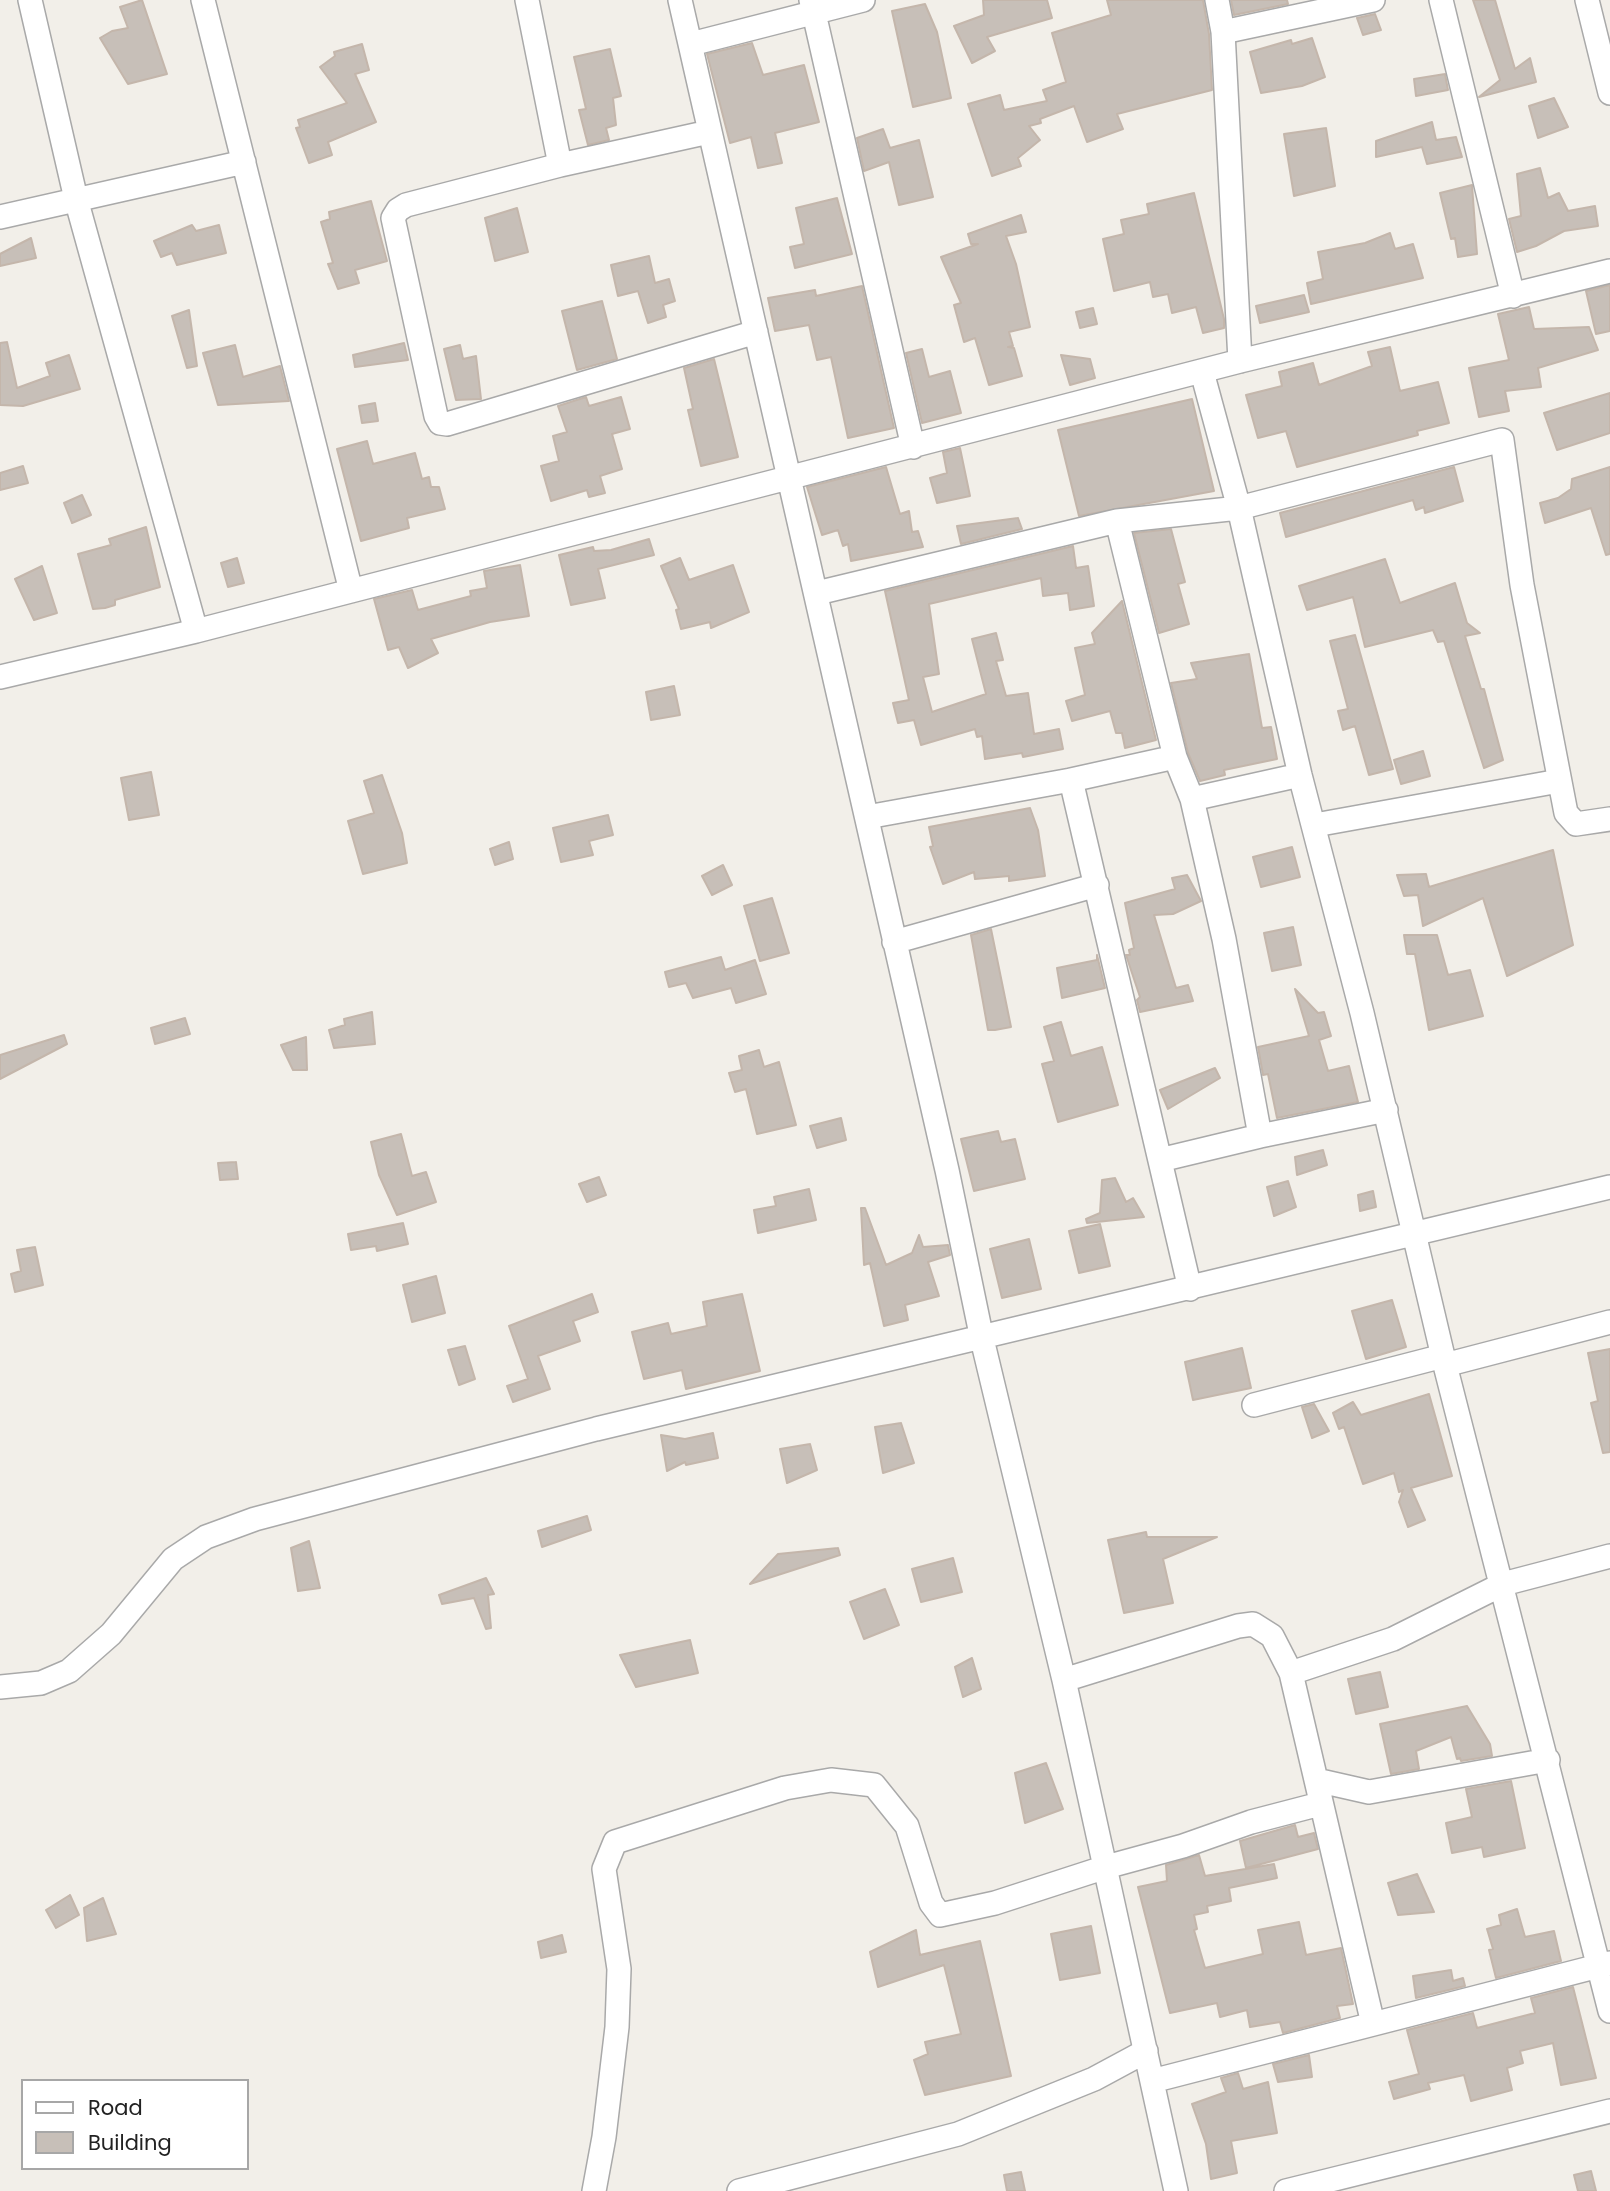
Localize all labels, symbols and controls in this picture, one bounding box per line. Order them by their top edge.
legend [21,2079,248,2170]
text: Road [88,2093,143,2122]
text: Building [88,2128,172,2157]

